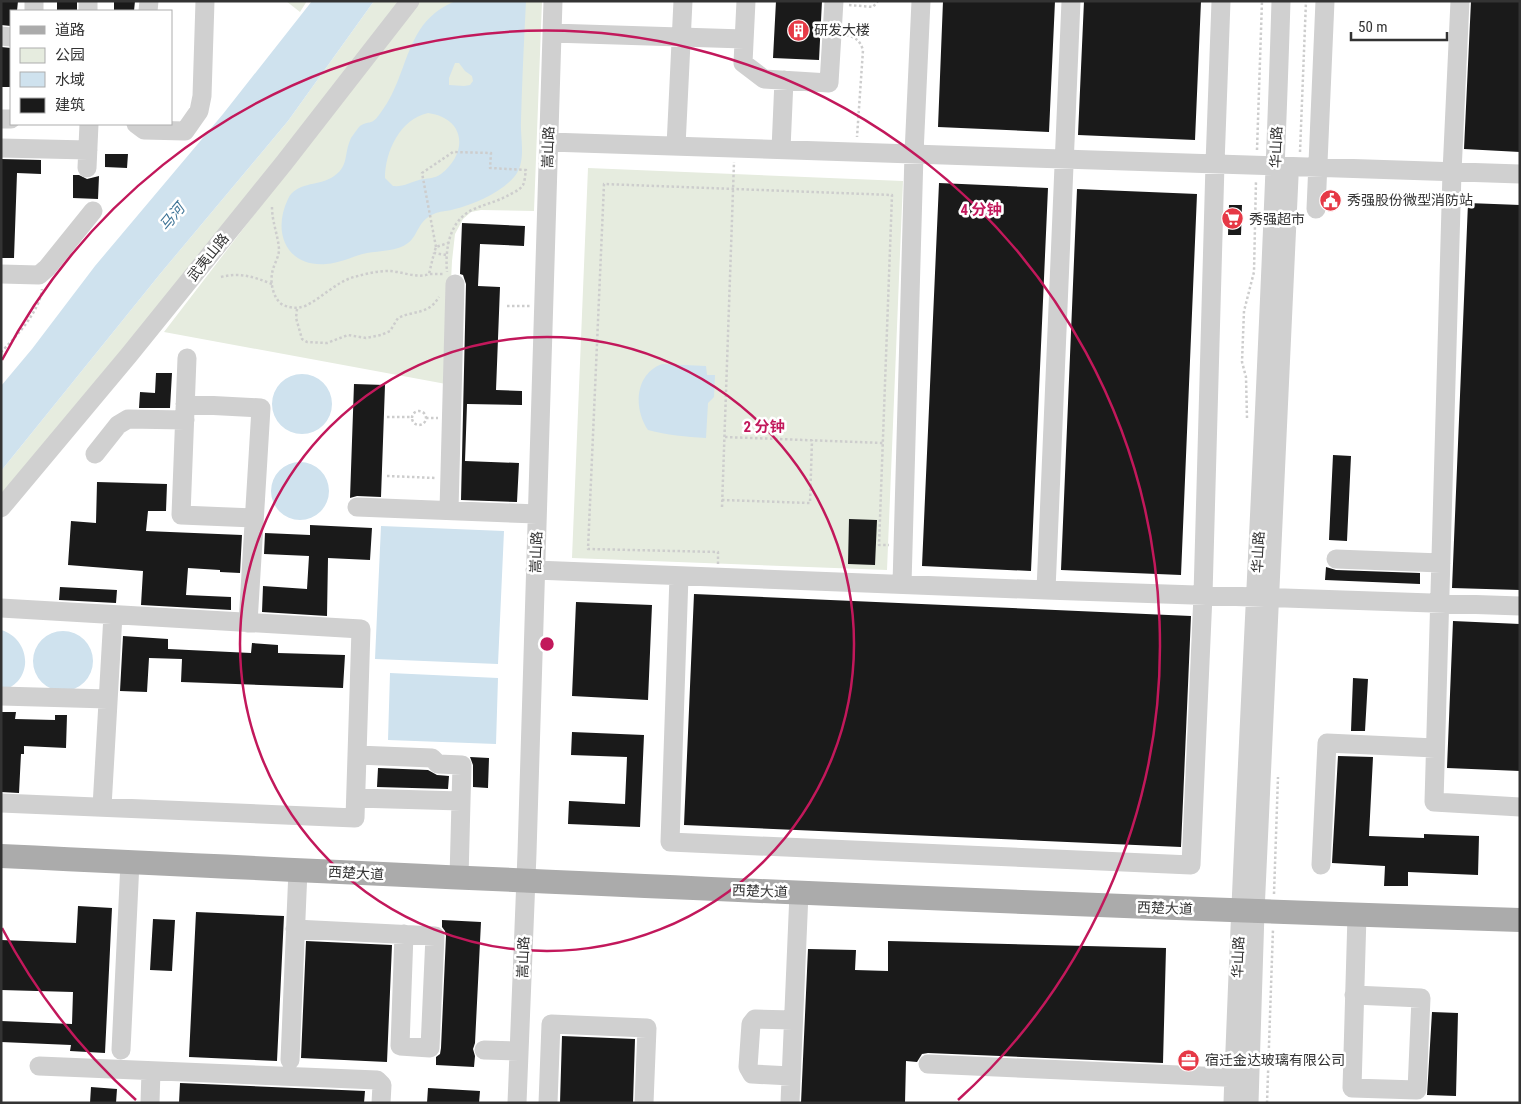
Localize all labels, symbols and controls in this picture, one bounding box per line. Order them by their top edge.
legend [10,10,172,125]
scale bar [1351,10,1447,42]
building icon: 研发大楼 [786,18,810,42]
text: 50 m [1358,18,1388,36]
text: 道路 [55,21,85,39]
place label: 研发大楼 [814,22,870,38]
text: 公园 [55,46,85,64]
text: 水域 [55,71,85,89]
text: 建筑 [55,96,85,114]
street label: 嵩山路 [539,126,557,168]
street label: 华山路 [1267,126,1285,168]
public building icon: 秀强股份微型消防站 [1319,188,1343,212]
place label: 秀强股份微型消防站 [1347,192,1473,208]
water label: 马河 [155,197,190,234]
text: 4 分钟 [960,201,1002,219]
supermarket icon: 秀强超市 [1221,207,1245,231]
place label: 秀强超市 [1249,211,1305,227]
street label: 武夷山路 [184,230,232,284]
text: 2 分钟 [743,418,785,436]
street label: 嵩山路 [527,531,545,573]
street label: 华山路 [1249,531,1267,573]
centre of rings [538,635,556,653]
street label: 西楚大道 [328,864,384,882]
street label: 西楚大道 [732,882,788,900]
street label: 西楚大道 [1137,899,1193,917]
street label: 嵩山路 [514,936,532,978]
street label: 华山路 [1229,936,1247,978]
office icon: 宿迁金达玻璃有限公司 [1177,1048,1201,1072]
place label: 宿迁金达玻璃有限公司 [1205,1052,1345,1068]

